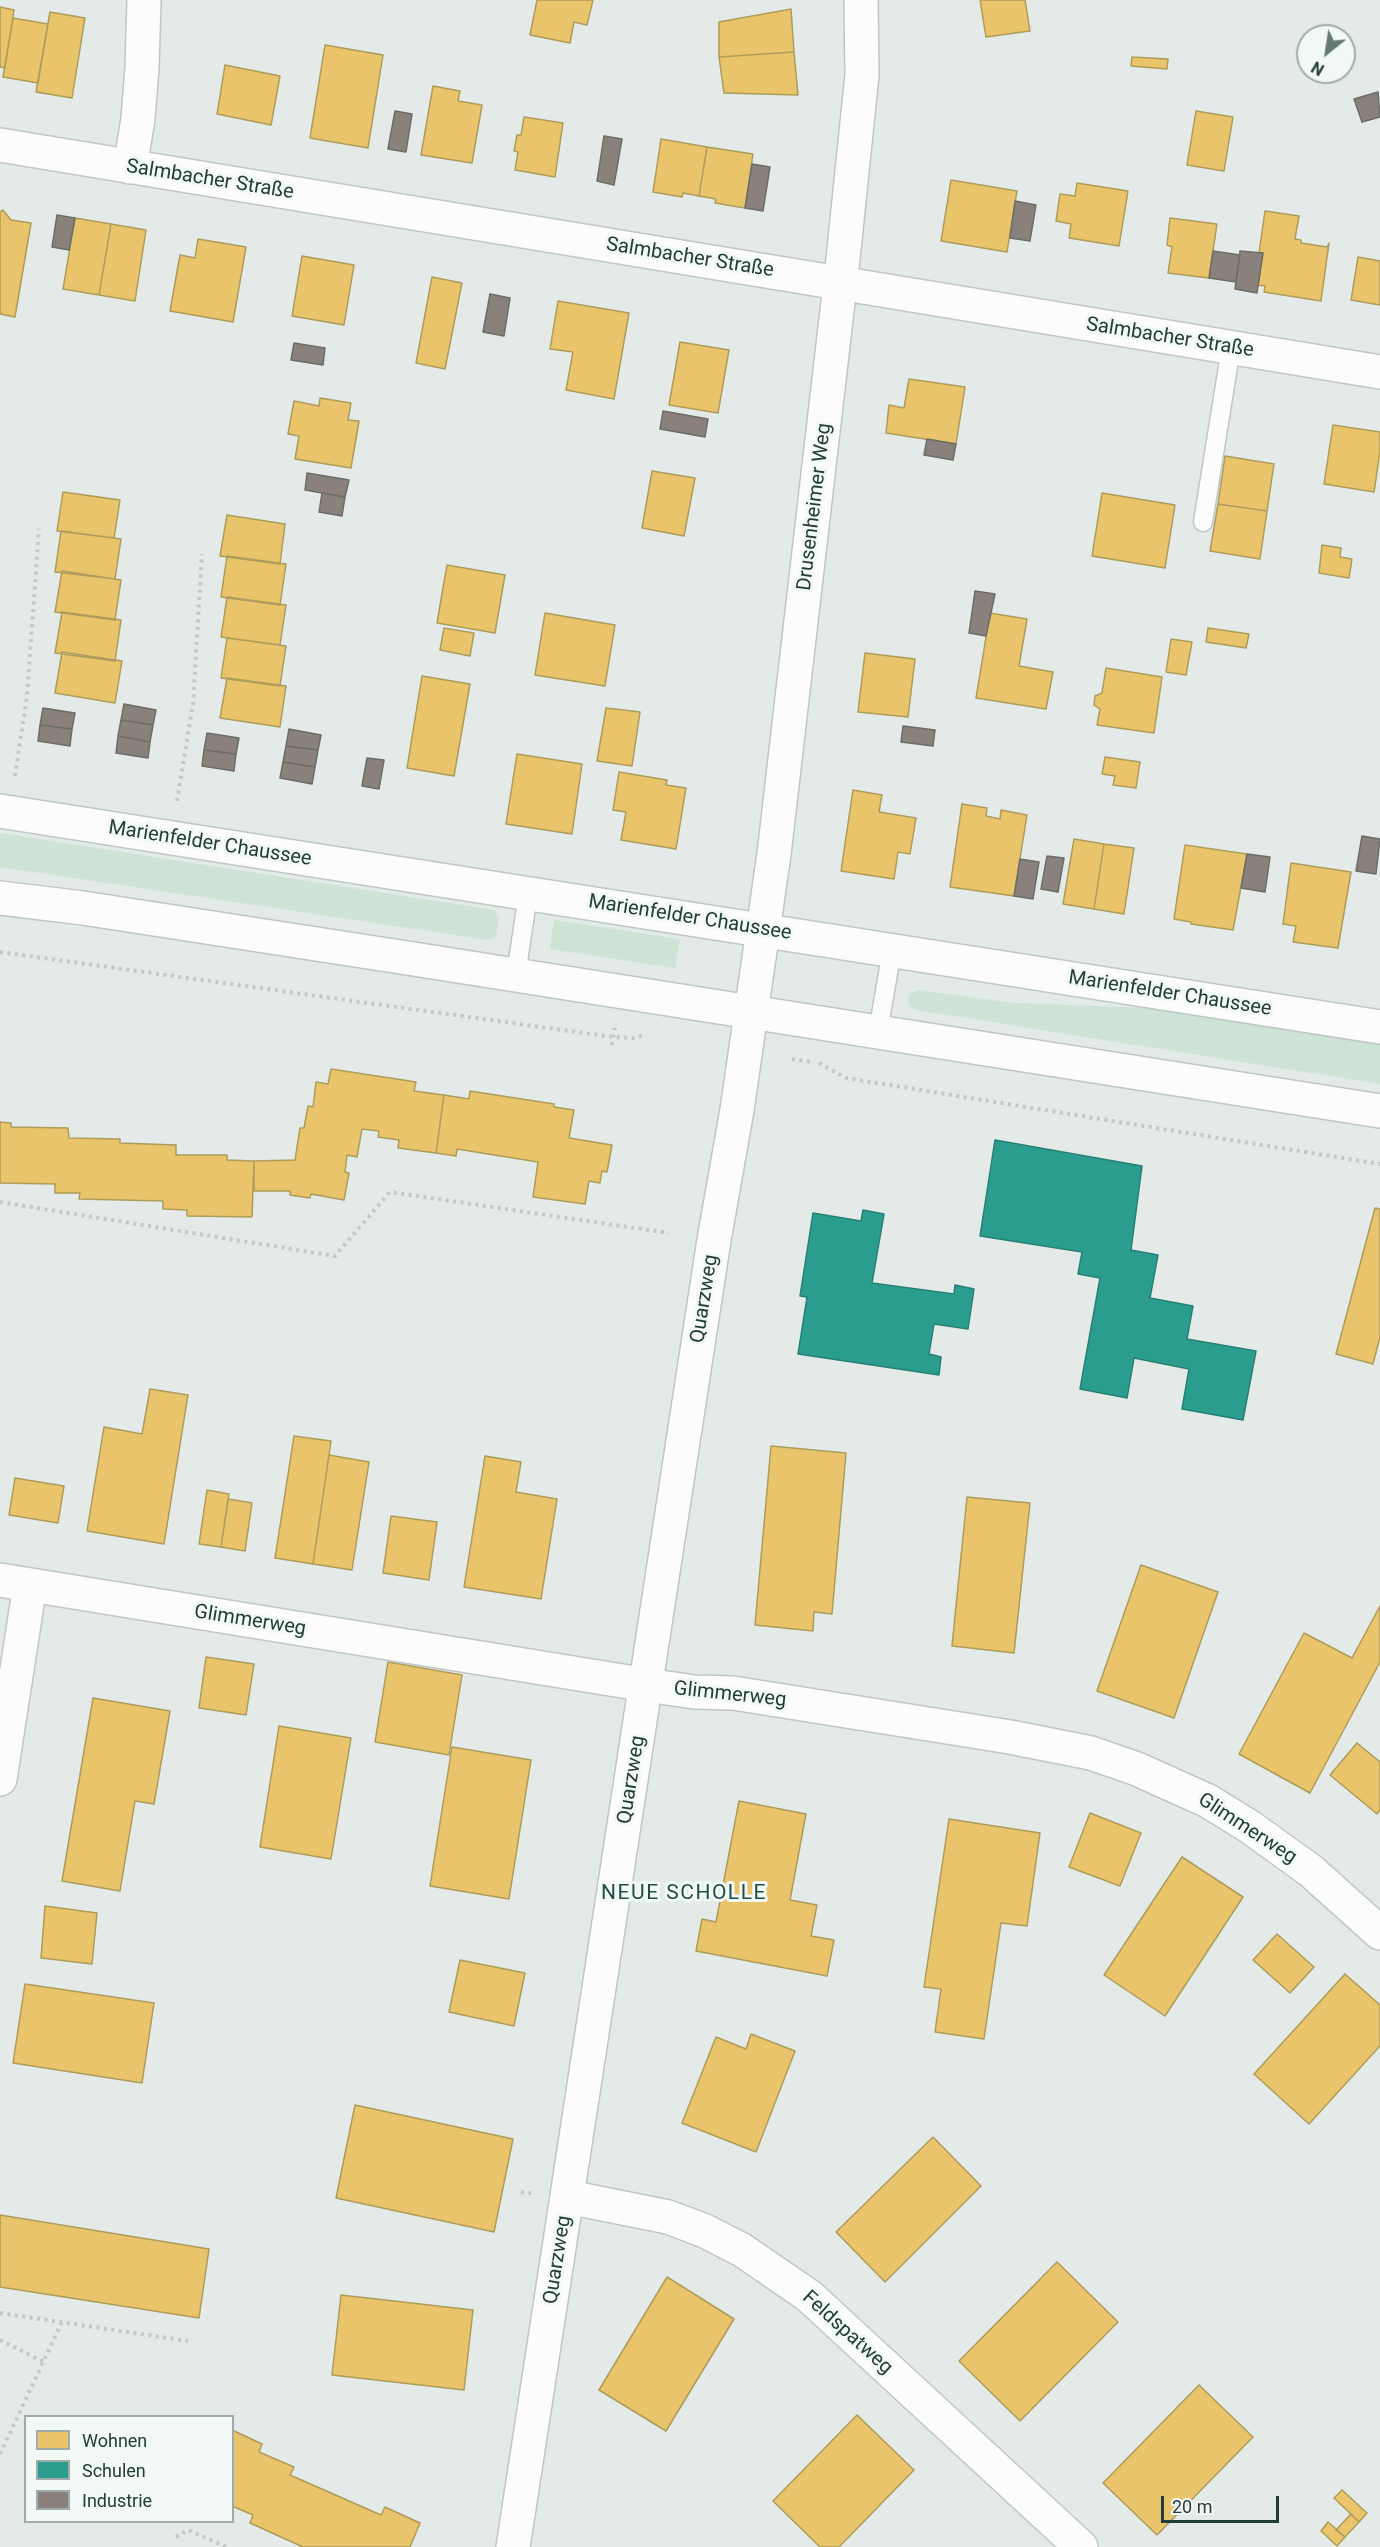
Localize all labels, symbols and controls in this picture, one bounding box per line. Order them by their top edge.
north arrow [1296,24,1356,84]
text: N [1308,57,1327,79]
street label: Salmbacher Straße [125,155,295,205]
street label: Salmbacher Straße [605,233,775,283]
street label: Salmbacher Straße [1085,313,1255,363]
street label: Drusenheimer Weg [793,422,837,592]
street label: Marienfelder Chaussee [107,816,313,872]
street label: Marienfelder Chaussee [587,890,793,946]
street label: Marienfelder Chaussee [1067,966,1273,1022]
street label: Quarzweg [686,1253,724,1345]
street label: Glimmerweg [192,1600,308,1642]
street label: Glimmerweg [673,1677,787,1713]
street label: Quarzweg [613,1734,651,1826]
street label: Glimmerweg [1193,1788,1301,1870]
district label: NEUE SCHOLLE [601,1881,767,1907]
street label: Quarzweg [539,2214,577,2306]
street label: Feldspatweg [797,2286,897,2380]
legend [24,2415,234,2523]
text: Wohnen [82,2430,147,2451]
text: Schulen [82,2460,146,2481]
scale bar [1164,2484,1282,2522]
text: Industrie [82,2490,152,2511]
text: 20 m [1172,2496,1212,2517]

